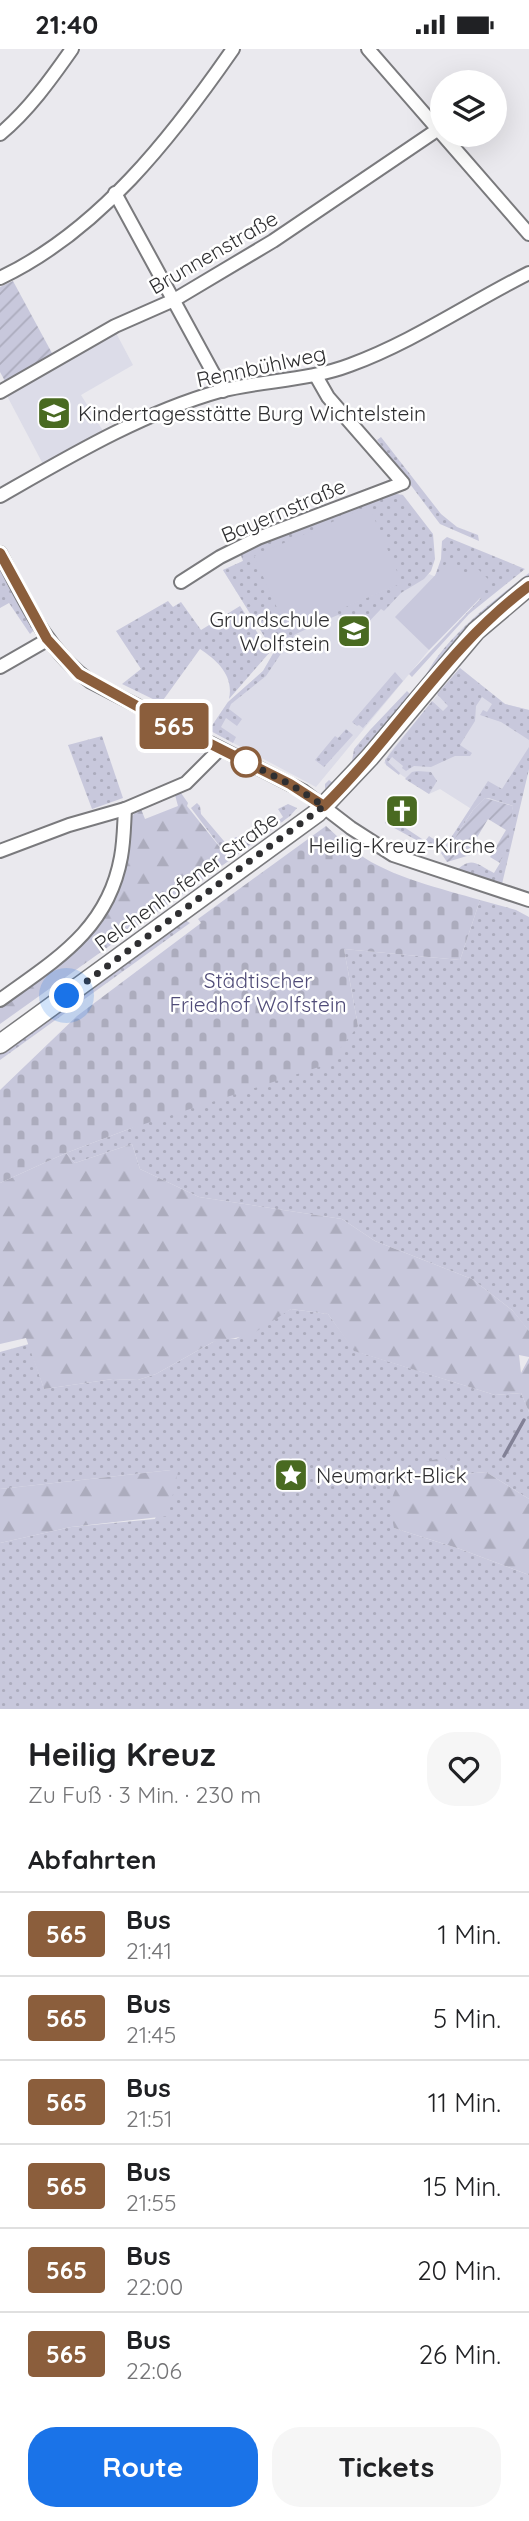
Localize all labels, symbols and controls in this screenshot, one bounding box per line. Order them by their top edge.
text: 21:40 [35,8,98,41]
map controls [430,70,507,147]
button: layers [430,70,507,147]
street label: Brunnenstraße [144,205,282,299]
street label: Rennbühlweg [194,340,328,392]
school or university icon: Kindertagesstätte Burg Wichtelstein [35,394,73,432]
place label: Kindertagesstätte Burg Wichtelstein [78,400,426,426]
street label: Bayernstraße [217,472,349,548]
place label: Grundschule Wolfstein [209,606,330,656]
school or university icon: Grundschule Wolfstein [335,612,373,650]
line badge: 565 [134,703,214,749]
text: 565 [154,711,194,741]
unlabelled marker [231,747,261,777]
church icon: Heilig-Kreuz-Kirche [383,792,421,830]
street label: Pelchenhofener Straße [89,806,283,956]
place label: Heilig-Kreuz-Kirche [309,832,495,858]
park label: Städtischer Friedhof Wolfstein [169,967,347,1017]
your location [49,978,84,1013]
place icon: Neumarkt-Blick [272,1456,310,1494]
place label: Neumarkt-Blick [316,1462,467,1488]
button: heart [427,1732,501,1806]
text: Heilig Kreuz [28,1733,216,1774]
text: Zu Fuß · 3 Min. · 230 m [28,1780,261,1809]
text: Abfahrten [28,1843,157,1876]
text: Bus [126,1903,171,1936]
text: 1 Min. [437,1918,501,1951]
text: 565 [46,1919,87,1949]
text: 21:41 [126,1936,172,1965]
text: Bus [126,1987,171,2020]
text: 5 Min. [433,2002,501,2035]
text: 565 [46,2003,87,2033]
text: 21:45 [126,2020,176,2049]
text: Bus [126,2071,171,2104]
text: 11 Min. [428,2086,501,2119]
text: 565 [46,2087,87,2117]
text: 21:51 [126,2104,173,2133]
text: Bus [126,2155,171,2188]
text: 15 Min. [423,2170,501,2203]
text: 565 [46,2171,87,2201]
text: 21:55 [126,2188,177,2217]
text: Bus [126,2239,171,2272]
text: 20 Min. [417,2254,501,2287]
text: 565 [46,2255,87,2285]
text: 22:00 [126,2272,183,2301]
text: Bus [126,2323,171,2356]
text: 26 Min. [419,2338,501,2371]
text: 565 [46,2339,87,2369]
text: 22:06 [126,2356,182,2385]
button: Route [28,2427,258,2507]
button: Tickets [272,2427,501,2507]

